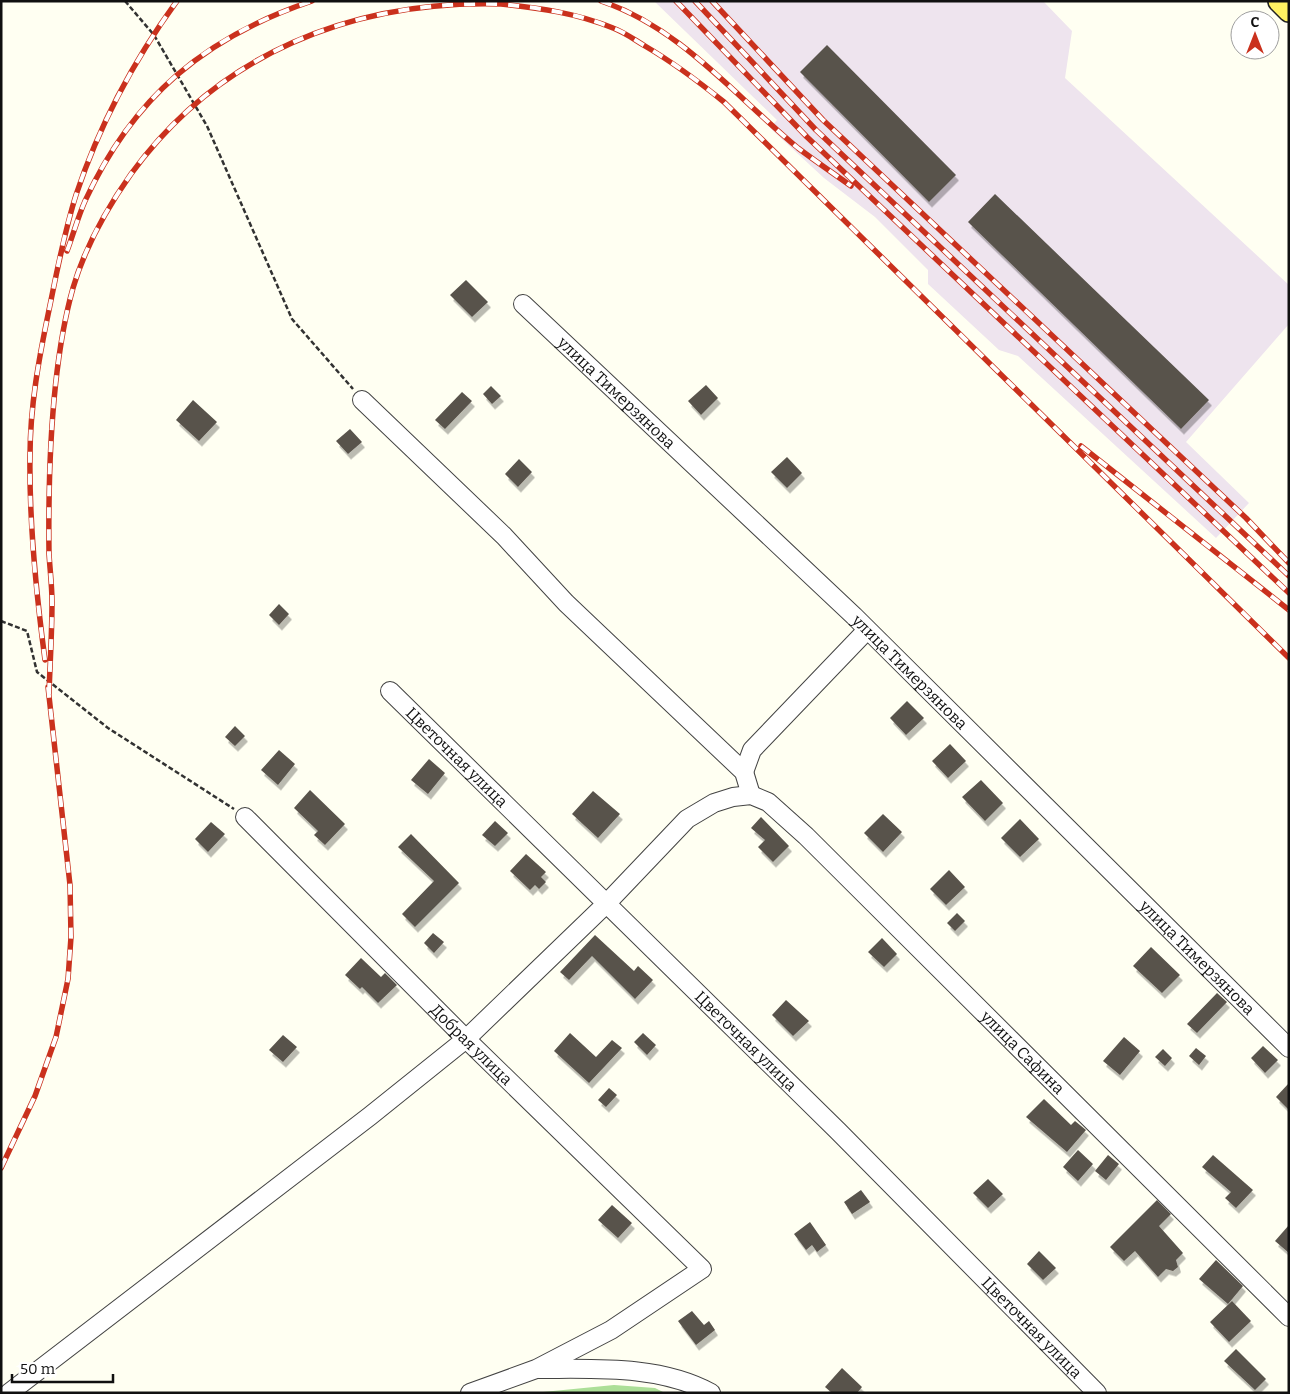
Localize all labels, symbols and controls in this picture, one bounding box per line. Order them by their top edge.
north arrow [1230,10,1280,60]
text: С [1251,14,1260,31]
street label: улица Тимерзянова [553,332,680,453]
street label: улица Тимерзянова [848,610,972,733]
street label: Цветочная улица [402,703,512,811]
street label: улица Тимерзянова [1135,895,1259,1018]
street label: Цветочная улица [691,987,801,1095]
street label: Добрая улица [427,1000,517,1089]
street label: улица Сафина [976,1006,1069,1098]
street label: Цветочная улица [978,1273,1086,1382]
scale bar [12,1352,114,1384]
text: 50 m [20,1360,56,1378]

